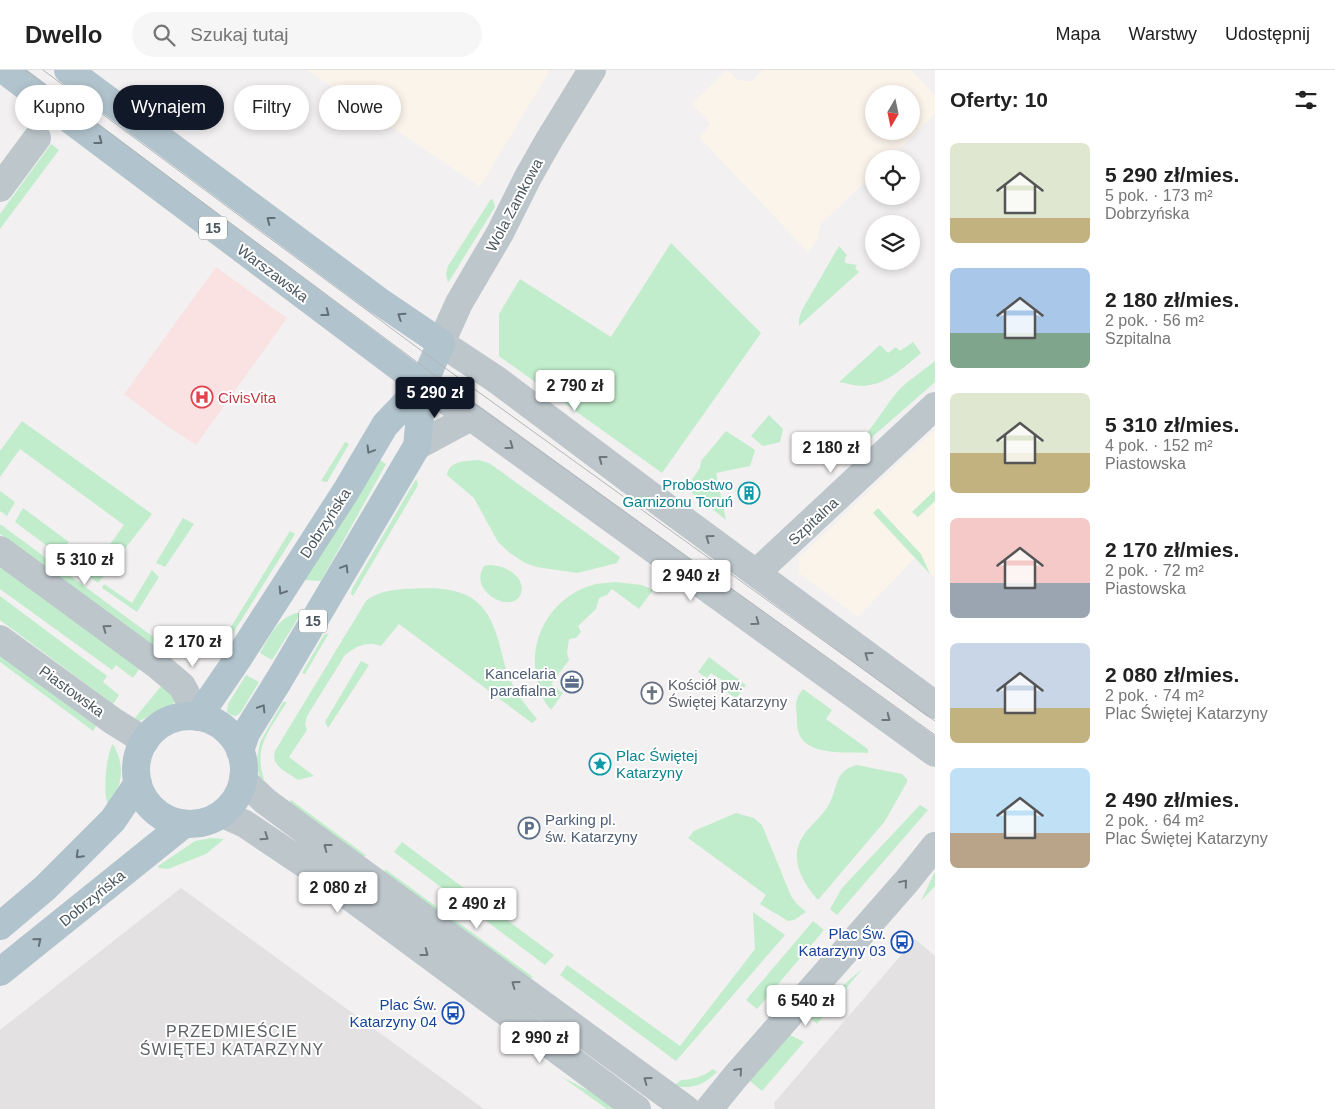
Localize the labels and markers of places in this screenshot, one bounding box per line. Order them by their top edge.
pin: 2 790 zł [523,370,627,412]
pin: 5 290 zł [383,376,487,419]
hospital icon: CivisVita [190,385,214,409]
place label: CivisVita [218,389,277,406]
pin: 2 180 zł [779,432,883,474]
place label: Probostwo Garnizonu Toruń [622,476,733,510]
building icon: Probostwo Garnizonu Toruń [737,481,761,505]
pin: 5 310 zł [33,544,137,586]
pin: 2 940 zł [639,560,743,602]
pin: 2 170 zł [141,626,245,668]
place label: Kancelaria parafialna [485,665,557,699]
office icon: Kancelaria parafialna [560,670,584,694]
place label: Kościół pw. Świętej Katarzyny [668,676,788,710]
church icon: Kościół pw. Świętej Katarzyny [640,681,664,705]
place label: Plac Świętej Katarzyny [616,747,698,781]
place icon: Plac Świętej Katarzyny [588,752,612,776]
place label: Parking pl. św. Katarzyny [545,811,638,845]
parking icon: Parking pl. św. Katarzyny [517,816,541,840]
pin: 2 080 zł [286,872,390,914]
pin: 2 490 zł [425,888,529,930]
place label: Plac Św. Katarzyny 03 [798,925,886,959]
bus stop icon: Plac Św. Katarzyny 03 [890,930,914,954]
pin: 6 540 zł [754,984,858,1027]
place label: Plac Św. Katarzyny 04 [349,996,437,1030]
bus stop icon: Plac Św. Katarzyny 04 [441,1001,465,1025]
pin: 2 990 zł [488,1022,592,1064]

